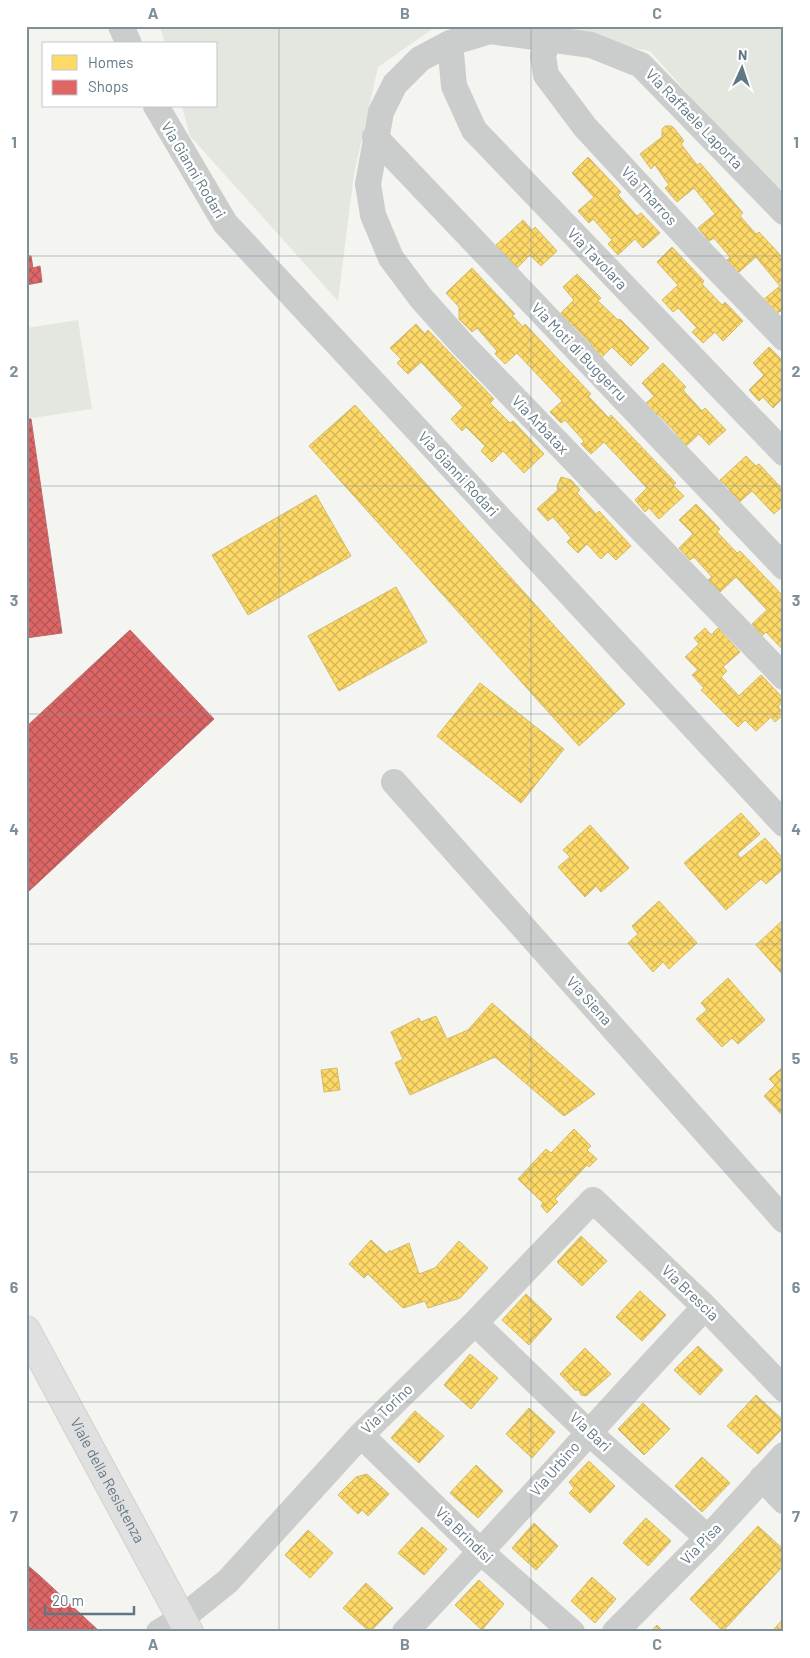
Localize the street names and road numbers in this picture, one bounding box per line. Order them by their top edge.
street label: Via Raffaele Laporta [642,65,747,172]
street label: Via Gianni Rodari [158,118,230,221]
street label: Via Tharros [618,162,681,228]
street label: Via Tavolara [564,224,631,293]
street label: Via Moti di Buggerru [528,298,631,404]
street label: Via Arbatax [509,391,573,457]
street label: Via Gianni Rodari [415,427,503,519]
street label: Via Siena [563,972,616,1029]
street label: Via Brescia [658,1261,723,1324]
street label: Via Torino [357,1379,416,1437]
street label: Via Bari [566,1408,615,1455]
street label: Viale della Resistenza [67,1414,149,1546]
street label: Via Urbino [526,1437,583,1499]
street label: Via Brindisi [432,1502,497,1566]
street label: Via Pisa [676,1519,724,1568]

